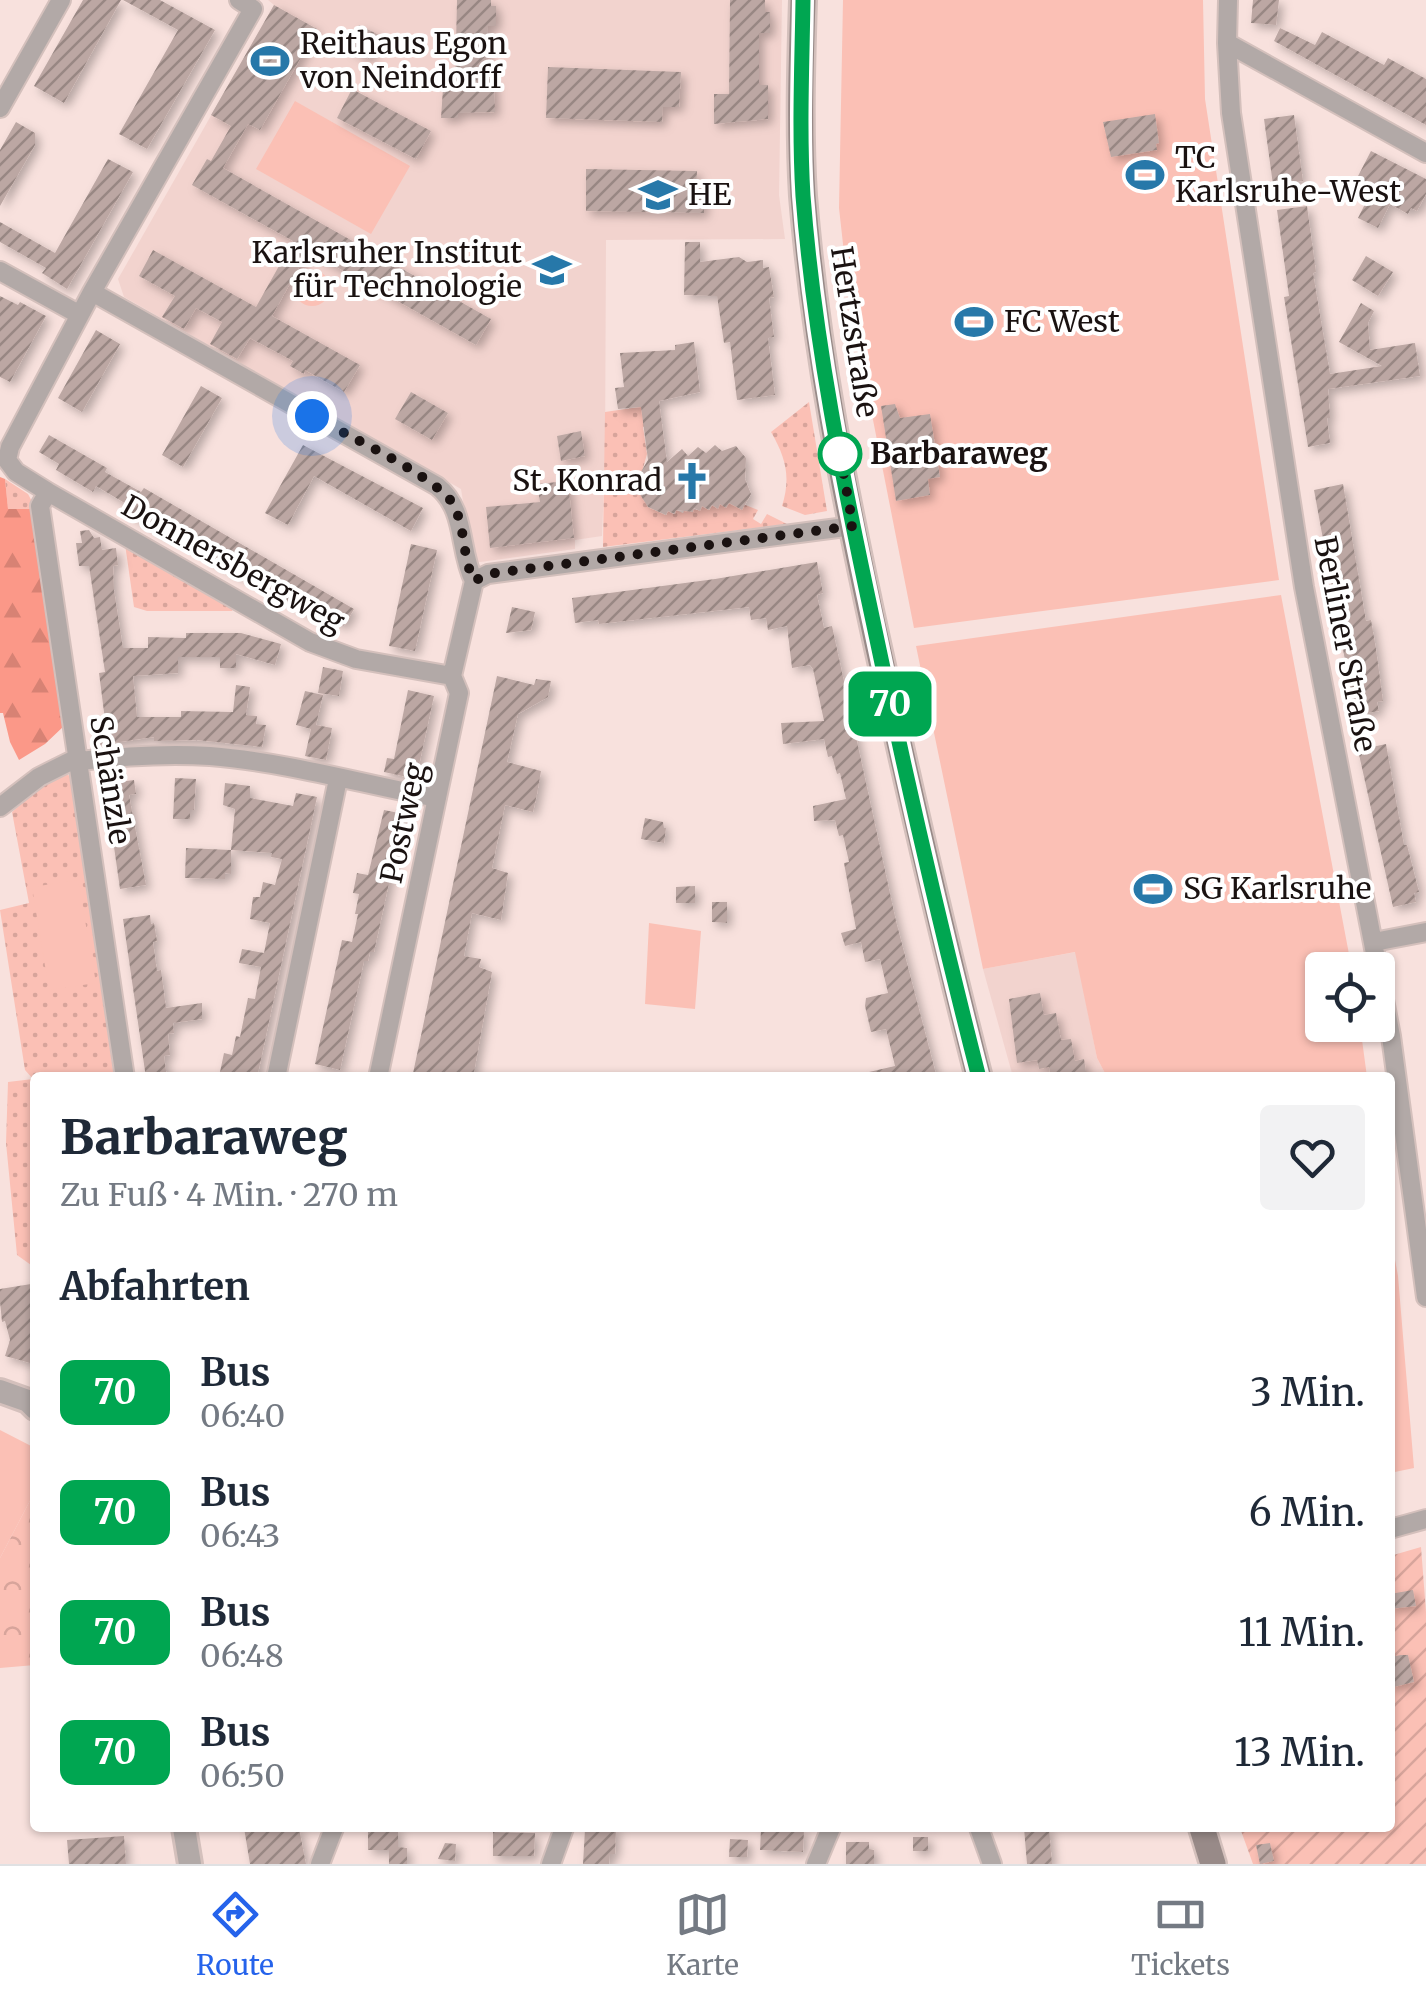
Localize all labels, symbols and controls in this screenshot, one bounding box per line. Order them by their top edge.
place label: Reithaus Egon von Neindorff [299,24,507,96]
sports icon: Reithaus Egon von Neindorff [249,40,291,82]
place label: TC Karlsruhe-West [1175,138,1401,210]
sports icon: TC Karlsruhe-West [1124,154,1166,196]
school or university icon: HE [637,174,679,216]
place label: HE [688,175,731,213]
place label: Karlsruher Institut für Technologie [251,233,522,305]
street label: Hertzstraße [823,244,887,420]
school or university icon: Karlsruher Institut für Technologie [531,249,573,291]
sports icon: FC West [953,301,995,343]
place label: FC West [1004,302,1120,340]
your location [287,391,337,441]
marker: Barbaraweg [819,433,861,475]
place label: Barbaraweg [870,434,1048,472]
church icon: St. Konrad [671,460,713,502]
place label: St. Konrad [512,461,662,499]
street label: Donnersbergweg [115,486,352,640]
street label: Berliner Straße [1306,533,1386,755]
line badge: 70 [845,672,935,736]
text: 70 [868,682,912,726]
street label: Schänzle [82,713,140,847]
street label: Postweg [372,759,434,887]
sports icon: SG Karlsruhe [1132,868,1174,910]
place label: SG Karlsruhe [1183,869,1372,907]
map controls [1305,952,1395,1042]
button: locate [1305,952,1395,1042]
button: heart [1260,1105,1365,1210]
text: Barbaraweg [60,1107,347,1167]
text: Zu Fuß · 4 Min. · 270 m [60,1175,398,1215]
text: Abfahrten [60,1263,250,1310]
text: Bus [200,1349,270,1396]
text: 3 Min. [1250,1369,1365,1416]
text: 70 [93,1370,137,1414]
text: 06:40 [200,1396,285,1436]
text: Bus [200,1469,270,1516]
text: 6 Min. [1249,1489,1365,1536]
text: 70 [93,1490,137,1534]
text: 06:43 [200,1516,280,1556]
text: Bus [200,1589,270,1636]
text: 11 Min. [1239,1609,1365,1656]
text: 70 [93,1610,137,1654]
text: 06:48 [200,1636,284,1676]
text: Bus [200,1709,270,1756]
text: 13 Min. [1234,1729,1365,1776]
text: 70 [93,1730,137,1774]
text: 06:50 [200,1756,285,1796]
tab: Route [196,1887,274,1983]
tab: Karte [666,1887,739,1983]
tab: Tickets [1131,1887,1230,1983]

